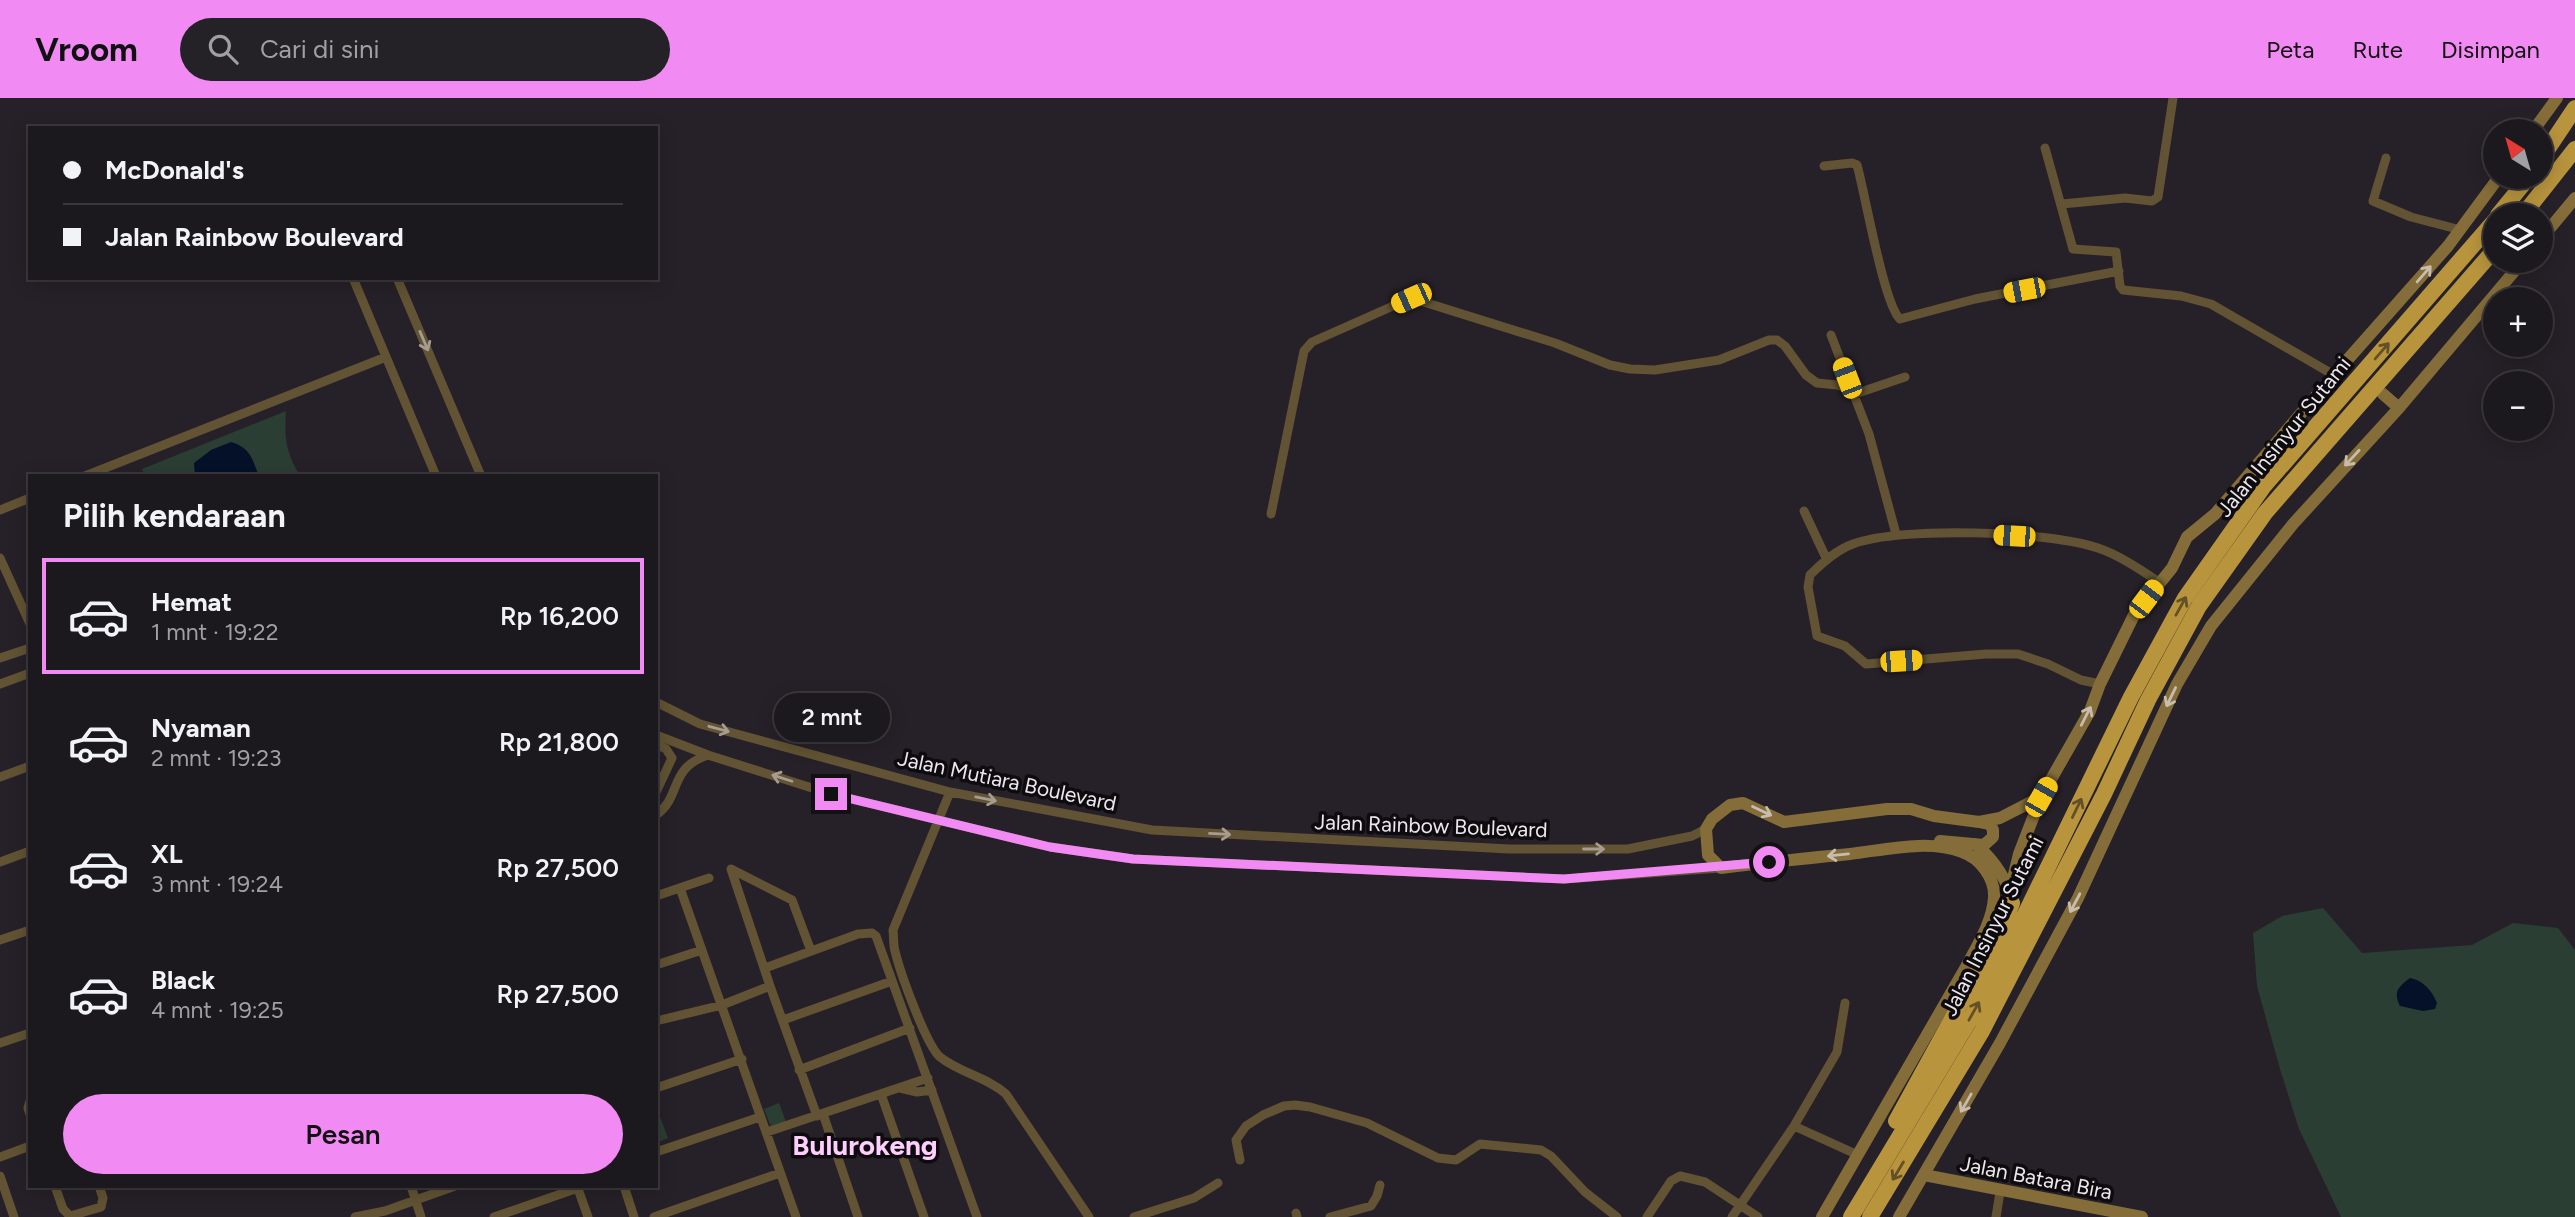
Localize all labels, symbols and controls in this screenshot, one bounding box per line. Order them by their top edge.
search box [180,18,670,81]
text: Vroom [35,30,138,69]
icon: search [204,30,242,68]
text: Cari di sini [260,33,380,65]
text: Peta [2266,35,2314,64]
text: Rute [2352,35,2403,64]
text: Disimpan [2441,35,2540,64]
north arrow [2483,119,2553,189]
map controls [2483,119,2553,441]
text: McDonald's [105,154,244,186]
button: layers [2483,203,2553,273]
text: Jalan Rainbow Boulevard [105,221,404,253]
one-way arrow [2416,265,2432,283]
car [2002,276,2047,304]
car [1388,280,1435,316]
button: + [2483,287,2553,357]
one-way arrow [418,330,431,351]
one-way arrow [2374,342,2390,360]
street label: Jalan Insinyur Sutami [2211,352,2356,522]
car [1830,355,1865,401]
button: − [2483,371,2553,441]
one-way arrow [2344,449,2360,467]
text: Pilih kendaraan [63,497,286,535]
car [1993,524,2036,548]
car [2125,576,2168,622]
icon: car [67,585,130,648]
text: Hemat [151,586,232,618]
one-way arrow [2174,597,2188,617]
text: Rp 16,200 [500,600,619,632]
text: 1 mnt · 19:22 [151,618,279,646]
car [1880,649,1923,673]
one-way arrow [2164,686,2177,707]
callout: 2 mnt [773,692,889,742]
text: 2 mnt [802,703,862,731]
one-way arrow [2080,706,2093,727]
icon: car [67,711,130,774]
text: Nyaman [151,712,251,744]
one-way arrow [707,723,730,736]
text: Rp 21,800 [499,726,619,758]
text: 2 mnt · 19:23 [151,744,282,772]
street label: Jalan Mutiara Boulevard [895,745,1119,816]
one-way arrow [771,771,793,784]
car [2022,774,2061,820]
route end [815,778,847,810]
one-way arrow [974,793,997,806]
one-way arrow [2071,798,2084,819]
one-way arrow [1751,805,1772,819]
street label: Jalan Rainbow Boulevard [1314,809,1548,842]
one-way arrow [1208,827,1231,840]
street label: Jalan Insinyur Sutami [1936,832,2049,1020]
icon: car [67,837,130,900]
text: XL [151,838,183,870]
one-way arrow [1582,842,1605,856]
route start [1753,846,1785,878]
one-way arrow [1827,849,1849,862]
text: Rp 27,500 [497,852,619,884]
text: 3 mnt · 19:24 [151,870,283,898]
one-way arrow [2068,892,2081,913]
icon: car [67,963,130,1026]
text: Black [151,964,215,996]
text: Rp 27,500 [497,978,619,1010]
text: 4 mnt · 19:25 [151,996,284,1024]
one-way arrow [1967,1002,1981,1022]
one-way arrow [1959,1092,1973,1112]
button: Pesan [63,1094,623,1174]
district label: Bulurokeng [792,1128,938,1162]
street label: Jalan Batara Bira [1958,1151,2114,1205]
one-way arrow [1891,1161,1906,1180]

